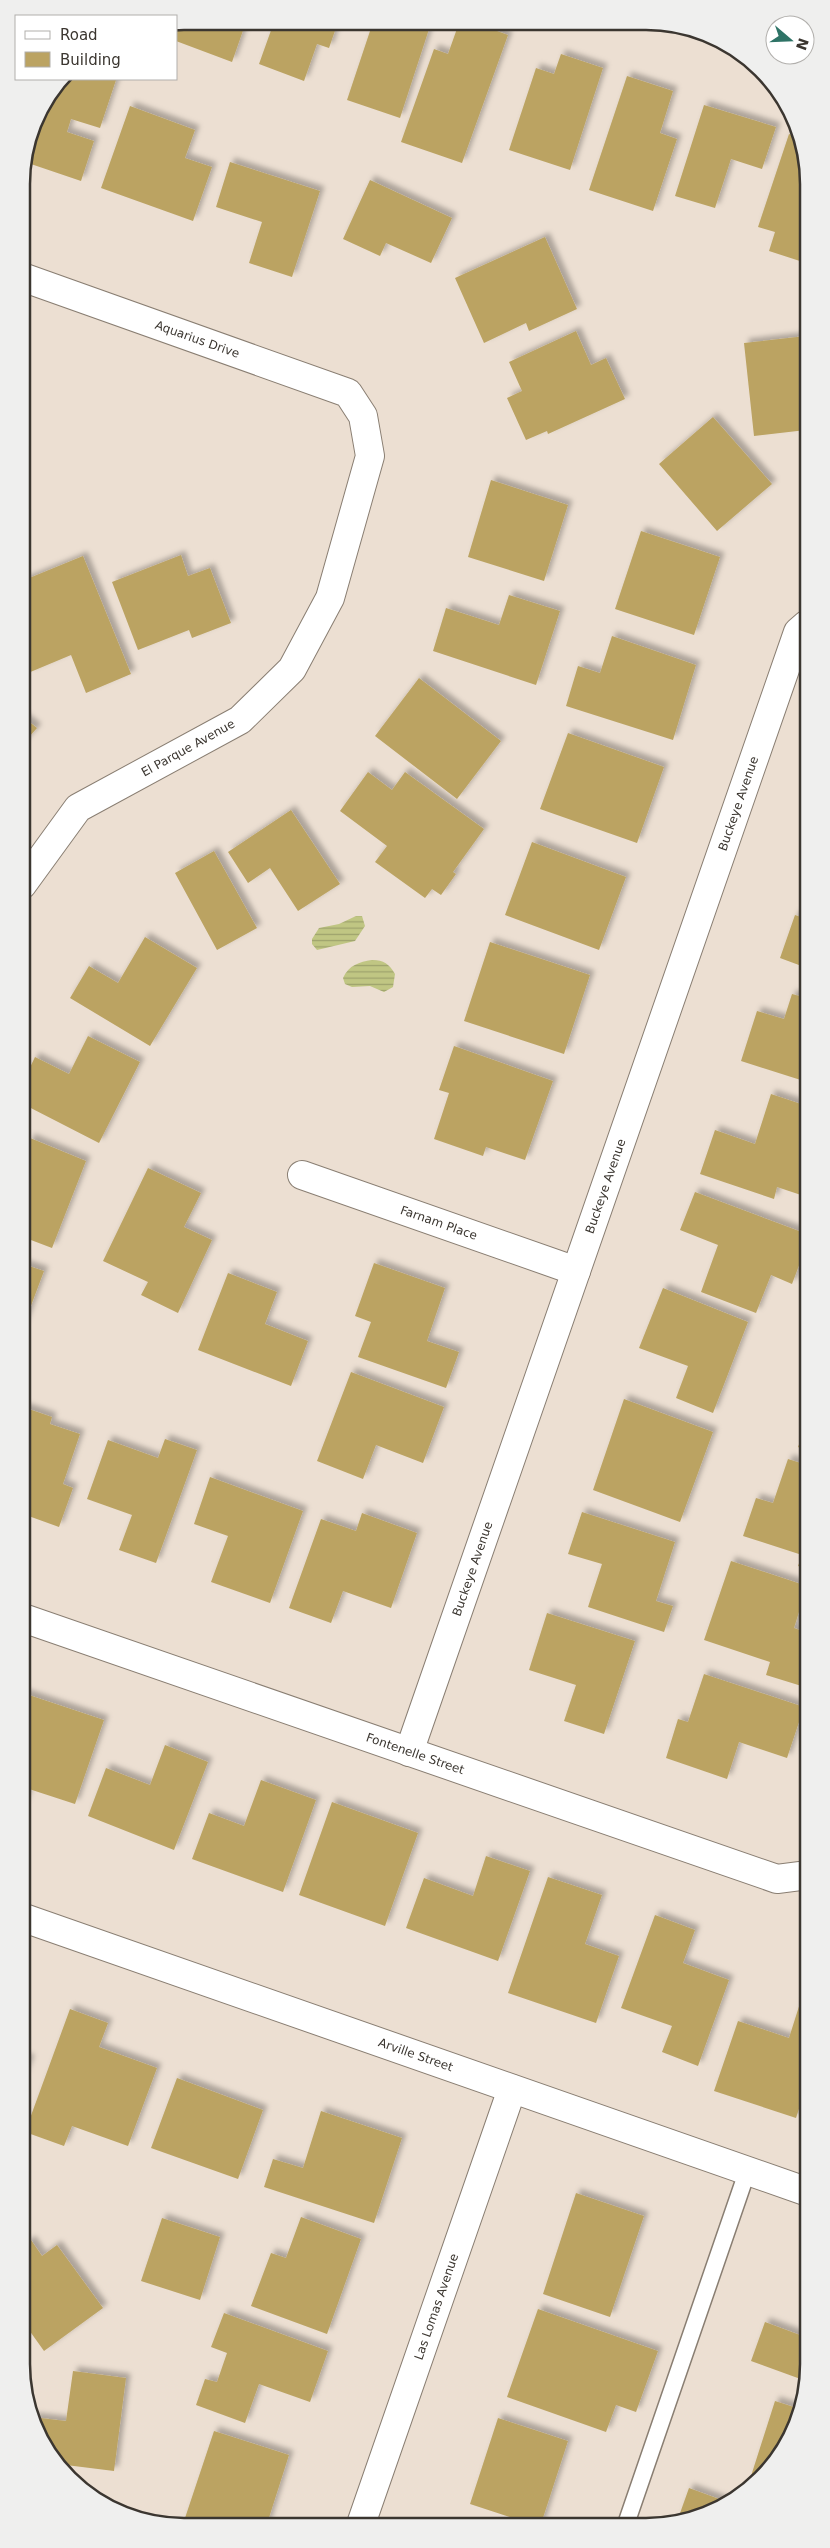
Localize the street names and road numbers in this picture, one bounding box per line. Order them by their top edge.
street label: Aquarius Drive [153,318,241,361]
street label: El Parque Avenue [139,717,237,779]
street label: Buckeye Avenue [716,754,761,853]
street label: Buckeye Avenue [583,1137,628,1235]
street label: Farnam Place [399,1203,479,1243]
street label: Buckeye Avenue [450,1520,496,1618]
street label: Fontenelle Street [364,1730,466,1777]
street label: Arville Street [377,2035,455,2074]
street label: Las Lomas Avenue [411,2252,461,2362]

